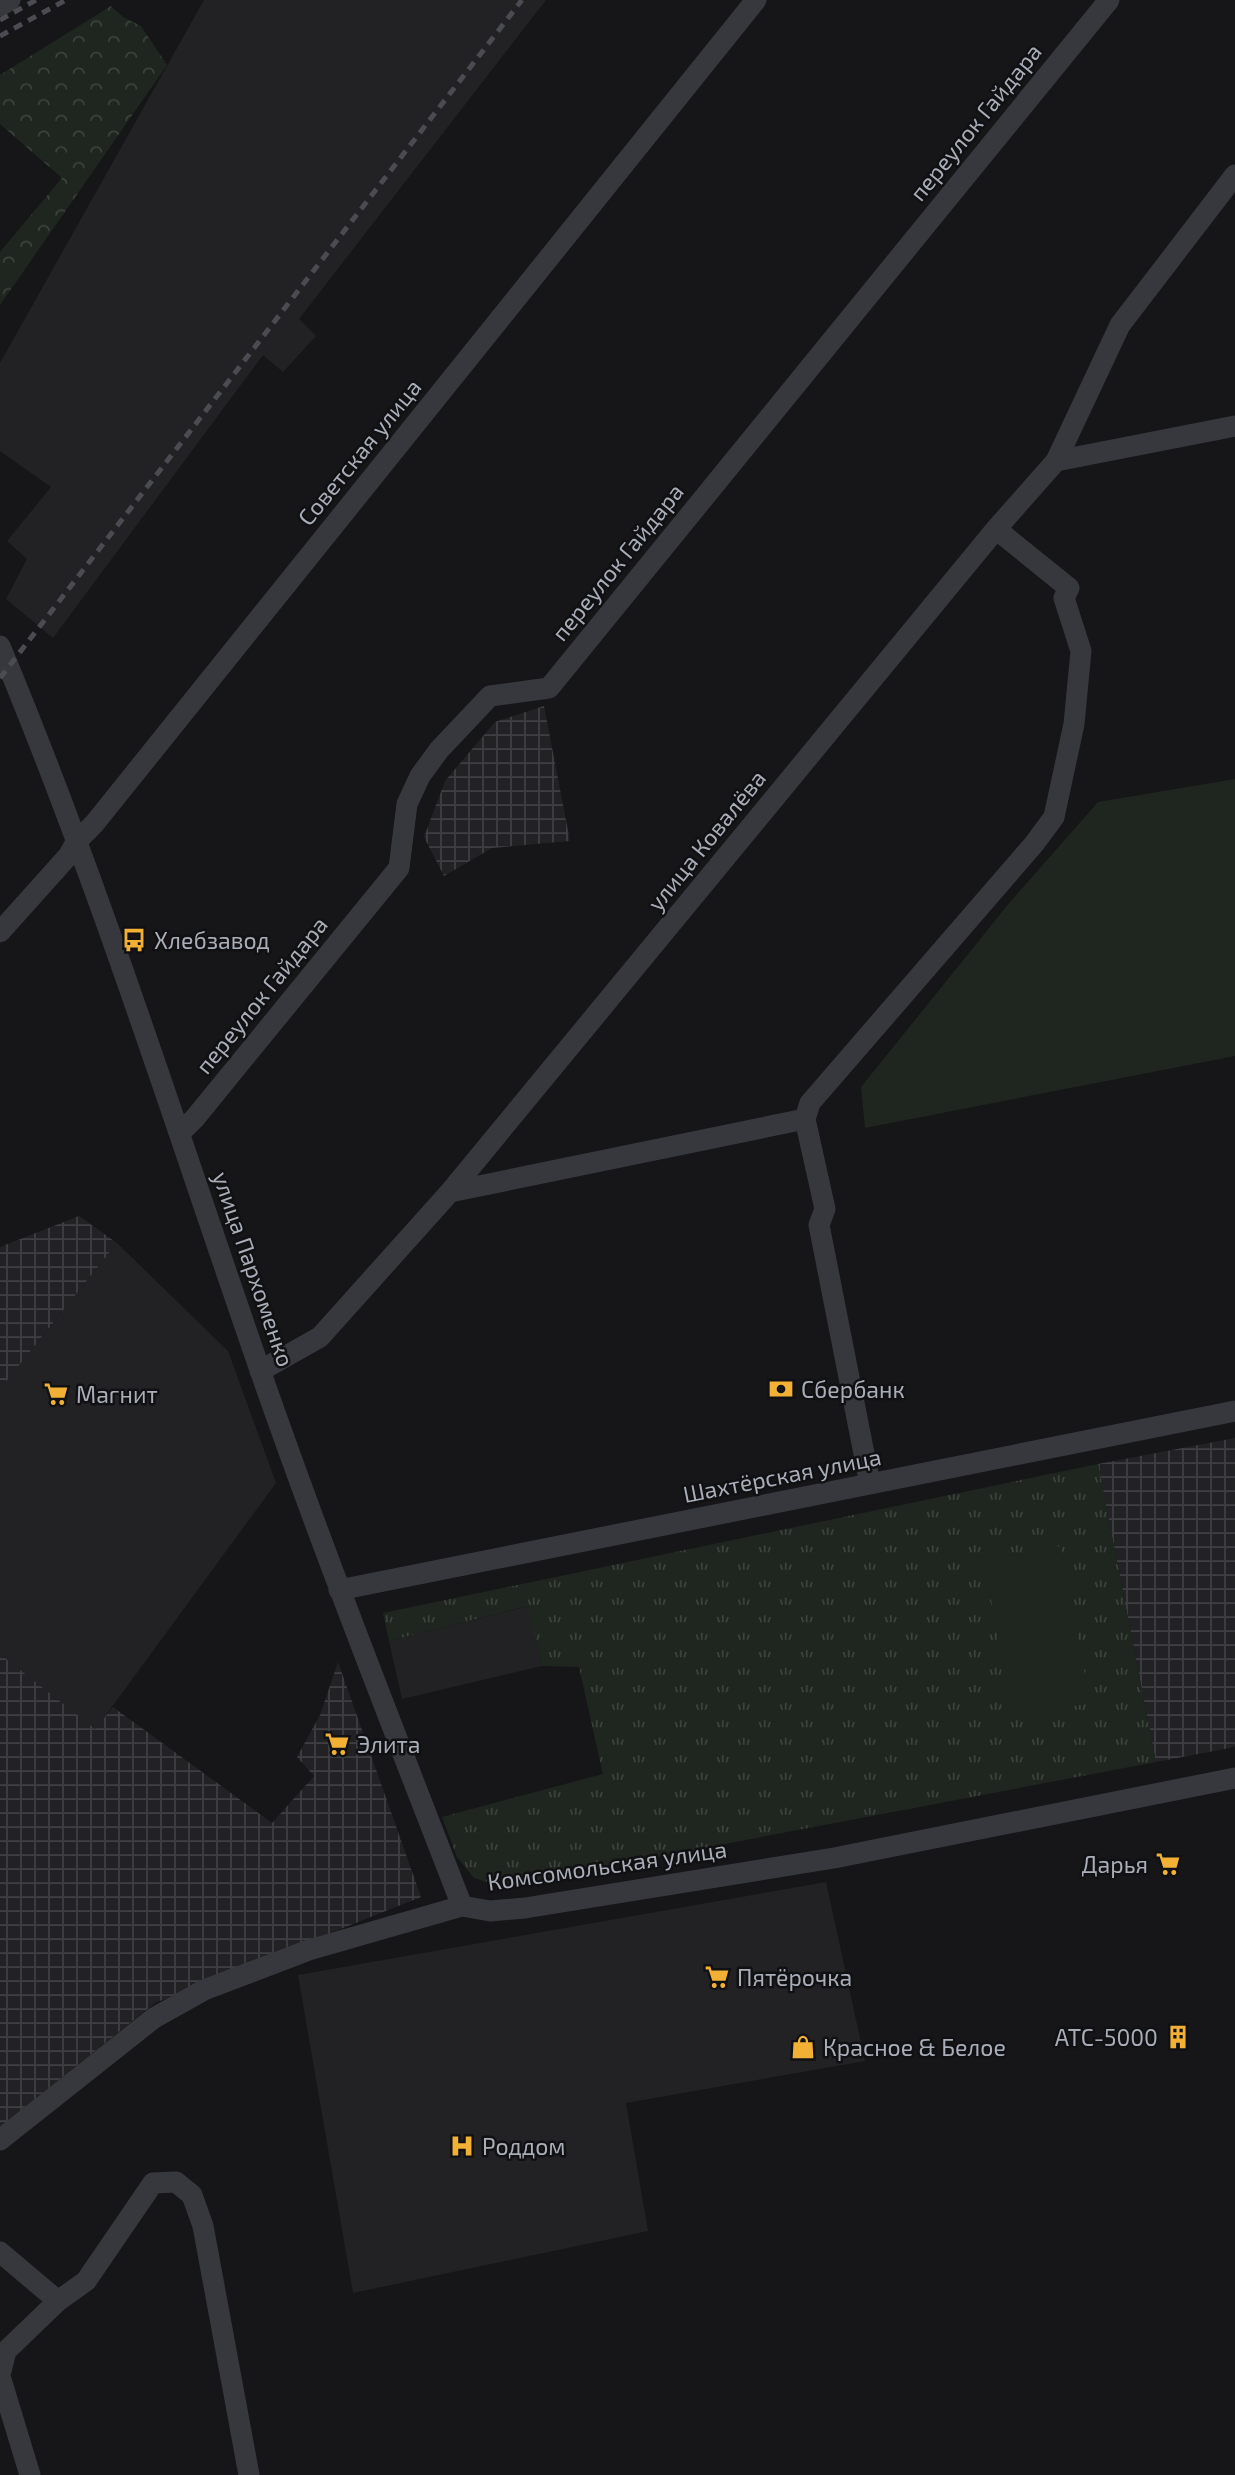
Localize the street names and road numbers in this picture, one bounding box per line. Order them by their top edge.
street label: переулок Гайдара [903,38,1048,207]
street label: Советская улица [291,373,427,531]
street label: переулок Гайдара [545,478,690,647]
street label: улица Ковалёва [641,764,772,916]
street label: переулок Гайдара [189,911,334,1080]
street label: улица Пархоменко [207,1168,300,1370]
street label: Шахтёрская улица [680,1442,884,1509]
street label: Комсомольская улица [486,1834,729,1897]

